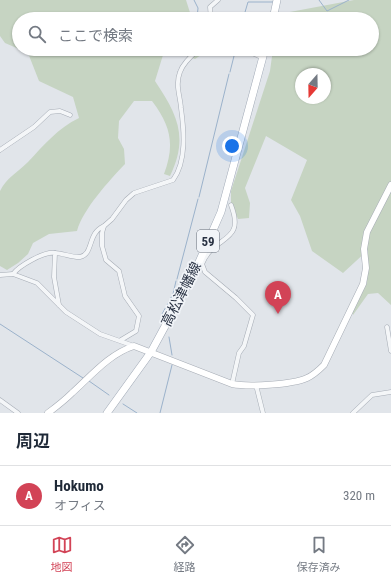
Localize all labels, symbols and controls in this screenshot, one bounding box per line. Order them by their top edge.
search box [12,12,379,56]
icon: search [26,23,48,45]
text: ここで検索 [58,27,133,45]
north arrow [295,68,331,104]
your location [222,136,242,156]
road number: 59 [197,230,219,252]
street label: 高松津幡線 [158,259,204,329]
pin: A [265,281,291,314]
text: 周辺 [16,431,50,451]
text: Hokumo [54,477,104,495]
text: A [25,488,33,503]
text: 320 m [343,488,375,503]
text: オフィス [54,498,106,513]
tab: 地図 [51,534,73,574]
tab: 経路 [174,534,196,574]
tab: 保存済み [297,534,341,574]

